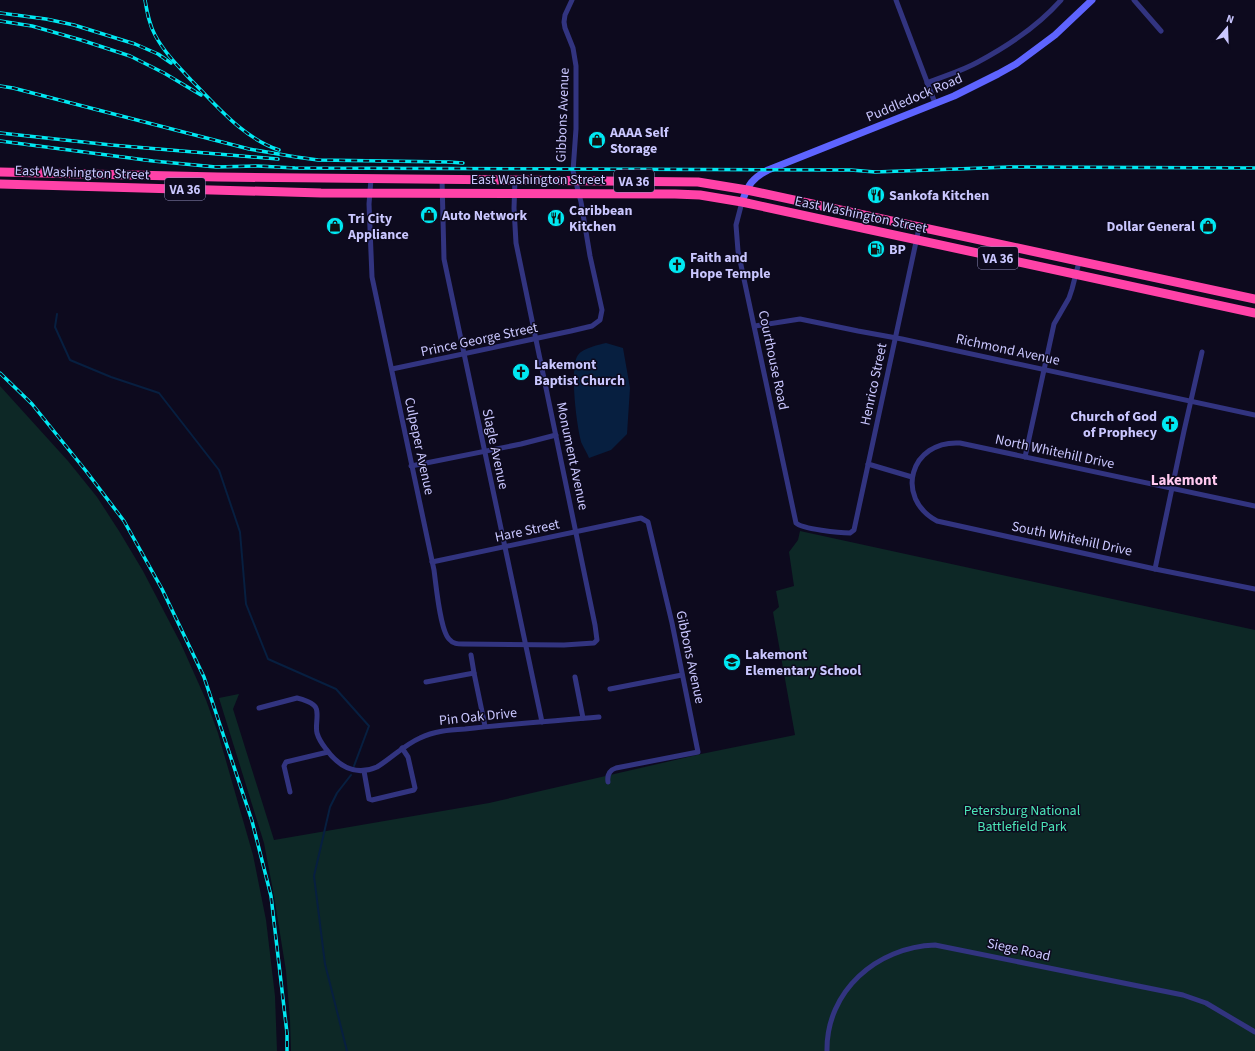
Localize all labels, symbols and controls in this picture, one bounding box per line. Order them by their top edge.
north arrow [1207,8,1247,48]
text: N [1224,11,1236,27]
street label: Gibbons Avenue [551,67,575,163]
street label: Puddledock Road [863,69,966,127]
place label: AAAA Self Storage [609,123,670,159]
shop icon: AAAA Self Storage [587,130,607,150]
street label: East Washington Street [14,161,150,185]
street label: East Washington Street [471,170,606,190]
road number: VA 36 [614,170,654,192]
road number: VA 36 [165,178,205,200]
restaurant icon: Sankofa Kitchen [866,185,886,205]
place label: Sankofa Kitchen [889,186,989,206]
street label: East Washington Street [793,191,929,239]
place label: Caribbean Kitchen [569,201,633,237]
shop icon: Auto Network [419,205,439,225]
place label: Auto Network [441,206,528,226]
restaurant icon: Caribbean Kitchen [546,208,566,228]
place label: Tri City Appliance [347,209,409,245]
shop icon: Tri City Appliance [325,216,345,236]
shop icon: Dollar General [1198,216,1218,236]
place label: Dollar General [1107,217,1195,237]
fuel station icon: BP [866,239,886,259]
place label: BP [889,240,906,260]
road number: VA 36 [978,247,1018,269]
place label: Faith and Hope Temple [690,248,771,284]
church icon: Faith and Hope Temple [667,255,687,275]
street label: Courthouse Road [753,309,793,412]
street label: Prince George Street [419,318,540,362]
street label: Richmond Avenue [954,329,1062,371]
street label: Henrico Street [856,341,893,427]
place label: Lakemont Baptist Church [534,355,625,391]
church icon: Lakemont Baptist Church [511,362,531,382]
street label: Culpeper Avenue [399,396,439,497]
street label: Monument Avenue [551,400,593,512]
street label: Slagle Avenue [477,407,513,491]
place label: Church of God of Prophecy [1070,407,1158,443]
church icon: Church of God of Prophecy [1160,414,1180,434]
street label: North Whitehill Drive [993,430,1116,474]
district label: Lakemont [1151,470,1218,491]
street label: Hare Street [493,514,562,548]
street label: South Whitehill Drive [1010,516,1134,562]
street label: Gibbons Avenue [670,609,710,706]
place label: Lakemont Elementary School [745,645,861,681]
school or university icon: Lakemont Elementary School [722,652,742,672]
street label: Pin Oak Drive [438,703,518,731]
park label: Petersburg National Battlefield Park [964,801,1081,837]
street label: Siege Road [985,934,1052,966]

